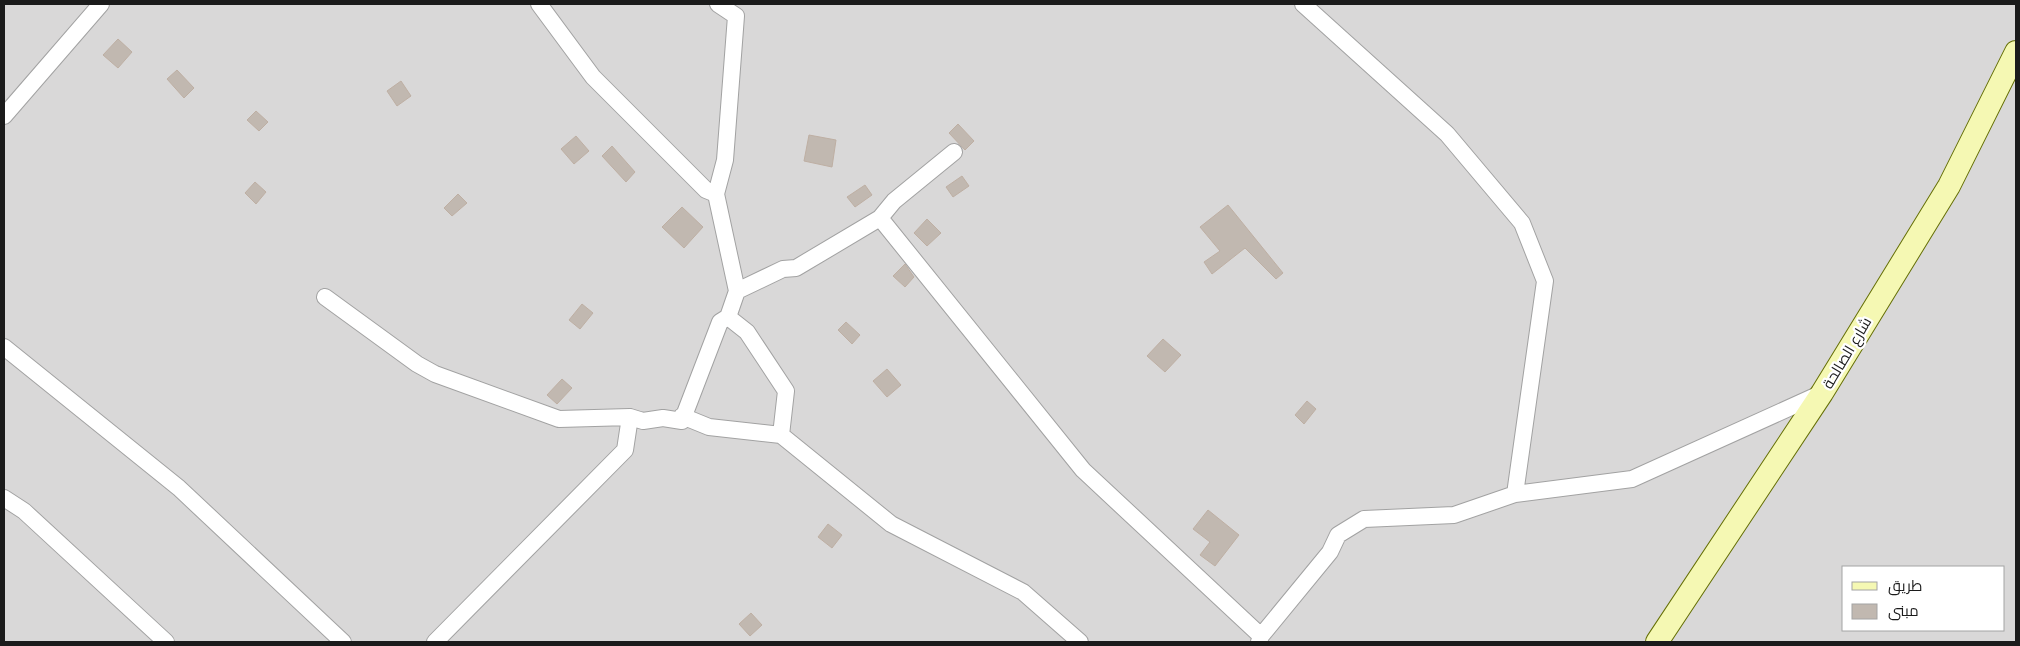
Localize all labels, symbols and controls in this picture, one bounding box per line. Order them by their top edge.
street label: شارع الصالحة [1817,313,1877,393]
legend [1842,566,2005,631]
text: طريق [1888,575,1922,596]
text: مبنى [1888,600,1919,621]

